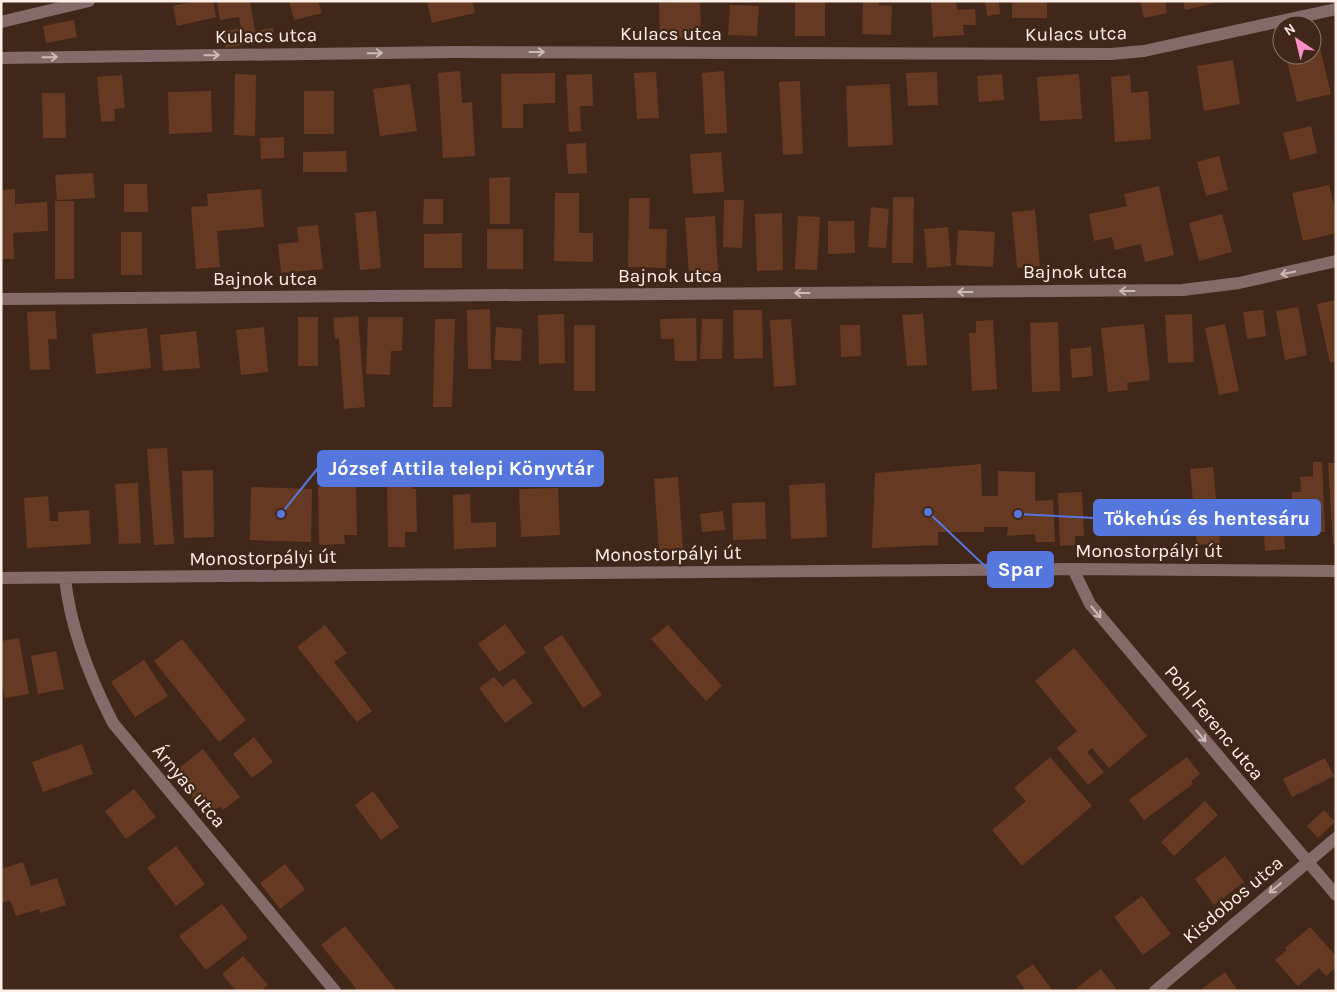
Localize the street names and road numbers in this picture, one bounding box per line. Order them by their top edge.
street label: Kulacs utca [1025,22,1127,46]
street label: Kulacs utca [620,23,722,45]
street label: Kulacs utca [215,24,317,48]
street label: Bajnok utca [1023,261,1127,283]
street label: Bajnok utca [618,265,722,287]
street label: Bajnok utca [213,268,317,290]
street label: Monostorpályi út [1075,540,1223,562]
street label: Monostorpályi út [594,542,742,566]
street label: Monostorpályi út [189,546,337,570]
street label: Pohl Ferenc utca [1160,661,1268,785]
street label: Árnyas utca [148,739,231,832]
street label: Kisdobos utca [1178,852,1288,948]

